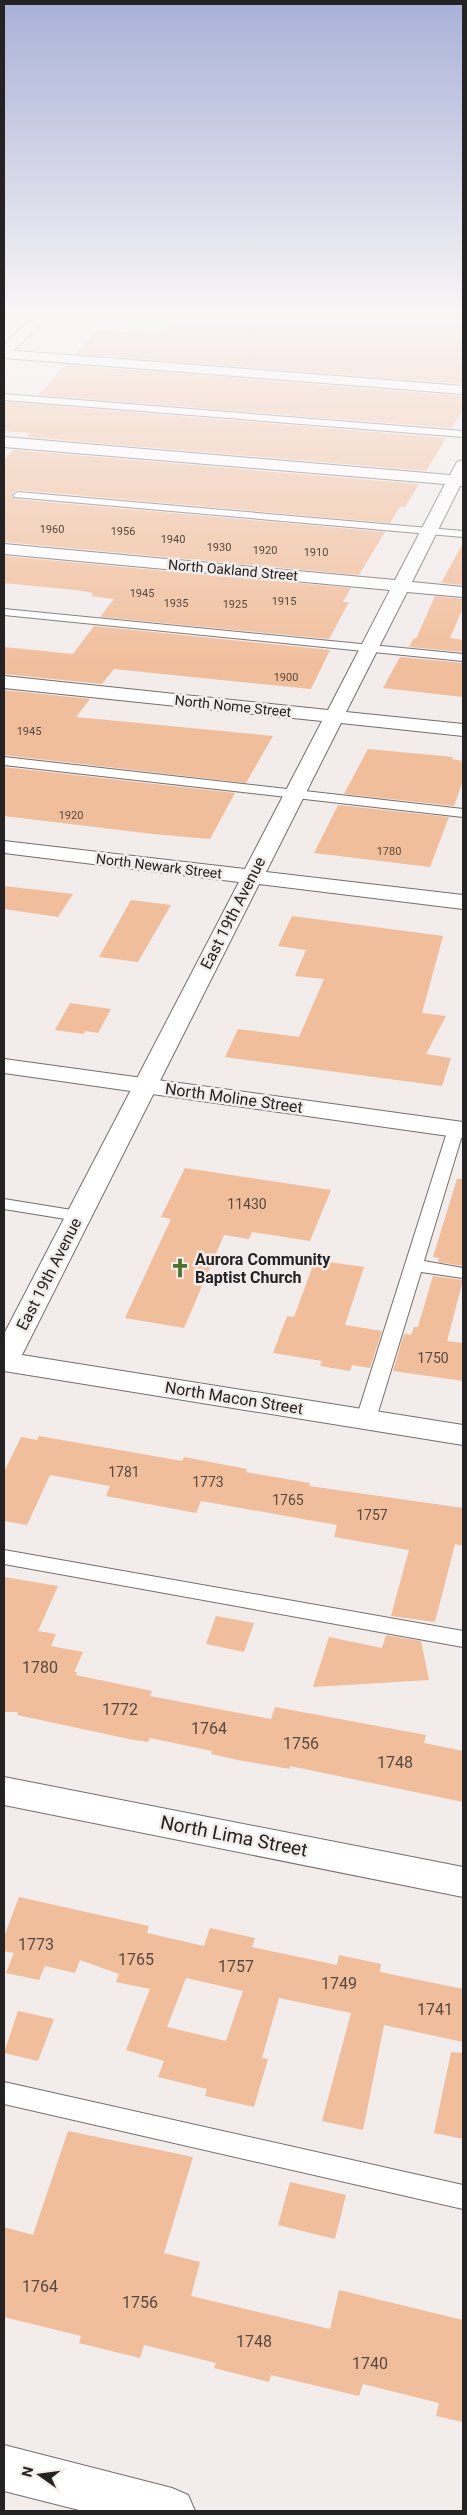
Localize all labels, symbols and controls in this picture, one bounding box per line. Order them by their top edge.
house number: 1960 [40,523,64,536]
house number: 1956 [111,525,135,538]
house number: 1940 [161,533,185,546]
house number: 1930 [207,541,231,554]
house number: 1920 [253,544,277,557]
house number: 1910 [304,546,328,559]
street label: North Oakland Street [167,556,299,584]
house number: 1945 [130,587,154,600]
house number: 1915 [272,595,296,608]
house number: 1935 [164,597,188,610]
house number: 1925 [223,598,247,611]
house number: 1900 [274,671,298,684]
street label: North Nome Street [174,692,292,720]
house number: 1945 [17,725,41,738]
house number: 1920 [59,809,83,822]
house number: 1780 [377,845,401,858]
street label: North Newark Street [95,850,223,882]
street label: East 19th Avenue [196,854,270,972]
street label: North Moline Street [164,1079,304,1117]
house number: 11430 [227,1196,267,1212]
street label: East 19th Avenue [12,1215,86,1333]
place label: Aurora Community Baptist Church [195,1250,331,1287]
church icon: Aurora Community Baptist Church [169,1257,191,1279]
house number: 1750 [417,1350,449,1366]
street label: North Macon Street [164,1378,304,1418]
house number: 1781 [108,1464,140,1480]
house number: 1773 [192,1474,224,1490]
house number: 1765 [272,1492,304,1508]
house number: 1757 [356,1507,388,1523]
house number: 1780 [22,1658,58,1677]
house number: 1772 [102,1700,138,1719]
house number: 1764 [191,1719,227,1738]
house number: 1756 [283,1734,319,1753]
house number: 1748 [377,1753,413,1772]
street label: North Lima Street [158,1810,310,1862]
house number: 1773 [18,1935,54,1954]
house number: 1765 [118,1950,154,1969]
house number: 1757 [218,1957,254,1976]
house number: 1749 [321,1974,357,1993]
house number: 1741 [417,2000,453,2019]
house number: 1764 [22,2277,58,2296]
house number: 1756 [122,2293,158,2312]
house number: 1748 [236,2332,272,2351]
house number: 1740 [352,2354,388,2373]
north arrow [15,2450,65,2500]
text: N [18,2465,36,2479]

